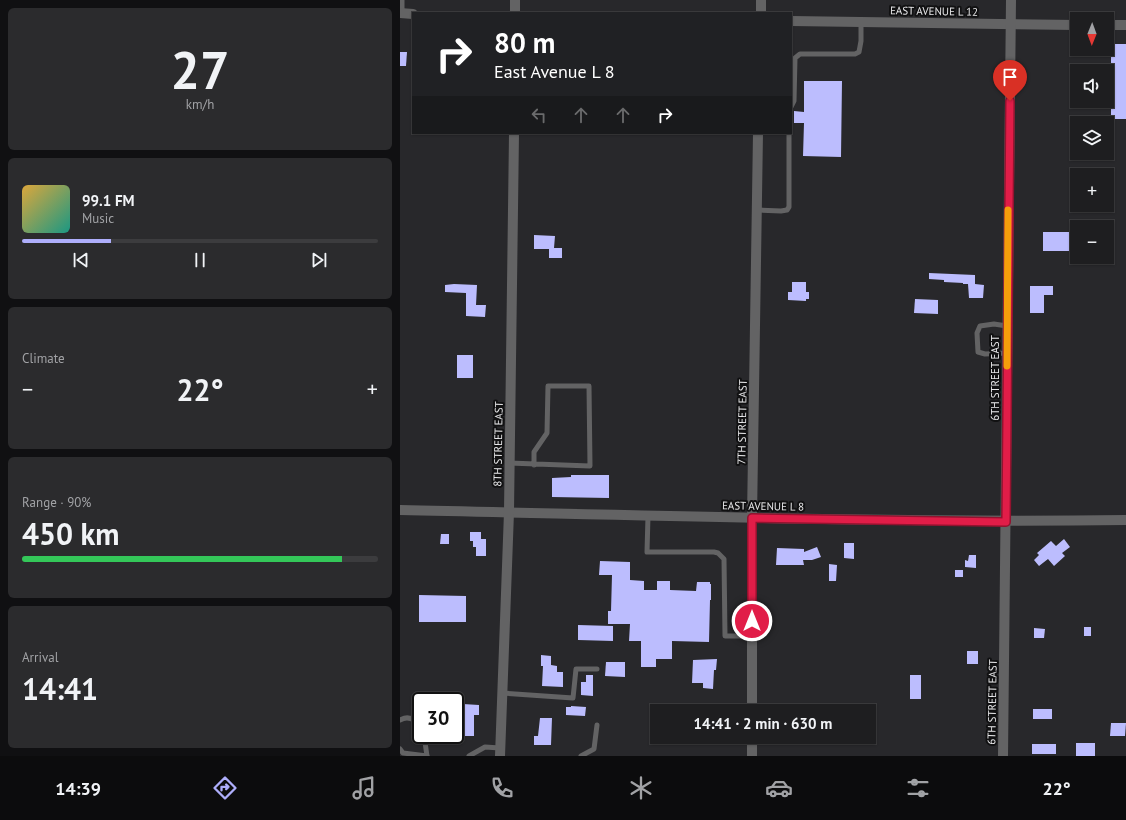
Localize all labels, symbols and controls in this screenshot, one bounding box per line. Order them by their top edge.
street label: EAST AVENUE L 12 [890,3,978,19]
north arrow [1070,12,1114,56]
map controls [1070,12,1114,264]
text: 80 m [494,24,555,61]
icon: right [428,28,480,80]
text: 27 [171,36,229,103]
text: East Avenue L 8 [494,60,615,83]
pin [993,60,1027,101]
button: sound [1070,64,1114,108]
icon: arrive [999,66,1021,88]
text: km/h [186,96,214,113]
icon: left [528,104,550,126]
icon: ahead [570,104,592,126]
icon: ahead [612,104,634,126]
icon: right [654,104,676,126]
button: layers [1070,116,1114,160]
button: + [1070,168,1114,212]
text: 99.1 FM [82,191,135,210]
text: Music [82,210,114,227]
button: − [1070,220,1114,264]
icon: previous [70,249,92,271]
icon: pause [189,249,211,271]
icon: next [308,249,330,271]
street label: 6TH STREET EAST [988,335,1002,421]
text: Climate [22,350,65,367]
text: 22° [176,370,224,409]
text: − [22,375,33,403]
text: + [367,375,378,403]
street label: 7TH STREET EAST [734,379,750,465]
street label: 8TH STREET EAST [490,401,506,487]
text: Range · 90% [22,494,91,511]
street label: EAST AVENUE L 8 [722,498,804,514]
text: 450 km [22,514,120,553]
position arrow [731,600,773,642]
text: Arrival [22,649,58,666]
street label: 6TH STREET EAST [984,659,1000,745]
text: 14:41 [22,669,98,708]
speed limit sign: 30 [412,692,464,744]
text: 14:41 · 2 min · 630 m [694,714,832,733]
icon: directions [211,774,239,802]
icon: music [350,774,378,802]
icon: phone [488,774,516,802]
icon: climate [627,774,655,802]
icon: car [765,774,793,802]
icon: filters [904,774,932,802]
text: 14:39 [55,777,101,800]
text: 22° [1042,777,1071,800]

